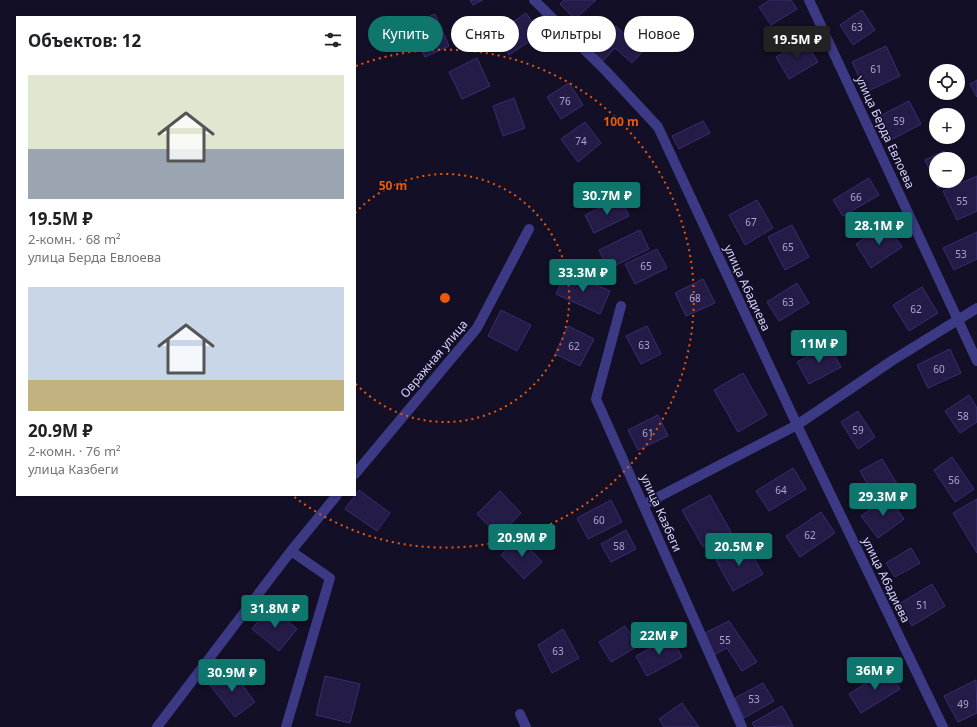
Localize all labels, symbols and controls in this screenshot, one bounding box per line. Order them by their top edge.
chip: Купить [368,16,443,52]
chip: Снять [451,16,519,52]
chip: Фильтры [527,16,616,52]
chip: Новое [624,16,694,52]
house number: 63 [851,20,863,34]
pin: 19.5M ₽ [760,26,834,60]
text: Объектов: 12 [28,29,141,52]
icon: filters [322,29,344,51]
text: 19.5M ₽ [772,30,822,48]
house number: 61 [870,62,882,76]
map controls [929,64,965,188]
button: locate [929,64,965,100]
street label: улица Берда Евлоева [852,72,919,191]
house number: 76 [559,94,571,108]
icon: home [150,101,222,173]
button: + [929,108,965,144]
text: 100 m [603,113,639,130]
house number: 59 [893,114,905,128]
house number: 74 [575,134,587,148]
button: − [929,152,965,188]
text: 50 m [379,177,407,194]
pin: 30.7M ₽ [570,182,644,216]
text: 30.7M ₽ [582,186,632,204]
house number: 66 [850,190,862,204]
house number: 55 [956,194,968,208]
text: 19.5M ₽ [28,207,93,230]
pin: 28.1M ₽ [842,212,916,246]
house number: 67 [745,215,757,229]
text: 28.1M ₽ [854,216,904,234]
text: 2-комн. · 68 m² [28,230,121,248]
house number: 65 [782,240,794,254]
street label: улица Абадиева [720,242,775,334]
house number: 53 [955,247,967,261]
text: улица Берда Евлоева [28,248,161,266]
pin: 33.3M ₽ [546,259,620,293]
house number: 65 [640,259,652,273]
text: 33.3M ₽ [558,263,608,281]
centre of rings [438,291,452,305]
house number: 68 [689,291,701,305]
house number: 63 [782,295,794,309]
house number: 62 [910,302,922,316]
icon: home [150,313,222,385]
street label: Овражная улица [396,316,471,401]
pin: 11M ₽ [791,330,847,364]
text: 11M ₽ [800,334,838,352]
house number: 63 [638,338,650,352]
house number: 62 [568,339,580,353]
house number: 60 [933,362,945,376]
house number: 58 [957,409,969,423]
text: 20.9M ₽ [28,419,93,442]
house number: 59 [852,423,864,437]
house number: 61 [642,426,654,440]
text: 2-комн. · 76 m² [28,442,121,460]
text: улица Казбеги [28,460,119,478]
street label: улица Казбеги [637,471,686,554]
house number: 56 [948,473,960,487]
house number: 64 [775,483,787,497]
pin: 29.3M ₽ [846,483,920,517]
text: 29.3M ₽ [858,487,908,505]
house number: 60 [593,513,605,527]
pin: 20.9M ₽ [485,524,559,558]
text: 20.9M ₽ [497,528,547,546]
house number: 62 [804,528,816,542]
pin: 20.5M ₽ [702,533,776,567]
street label: улица Абадиева [858,534,915,625]
text: 20.5M ₽ [714,537,764,555]
house number: 58 [613,539,625,553]
pin: 31.8M ₽ [238,595,312,629]
house number: 51 [916,598,928,612]
text: 31.8M ₽ [250,599,300,617]
pin: 22M ₽ [631,622,687,656]
text: 22M ₽ [640,626,678,644]
house number: 55 [719,633,731,647]
house number: 63 [552,644,564,658]
pin: 36M ₽ [847,657,903,691]
pin: 30.9M ₽ [195,659,269,693]
text: 36M ₽ [856,661,894,679]
text: 30.9M ₽ [207,663,257,681]
house number: 53 [748,692,760,706]
house number: 49 [957,697,969,711]

